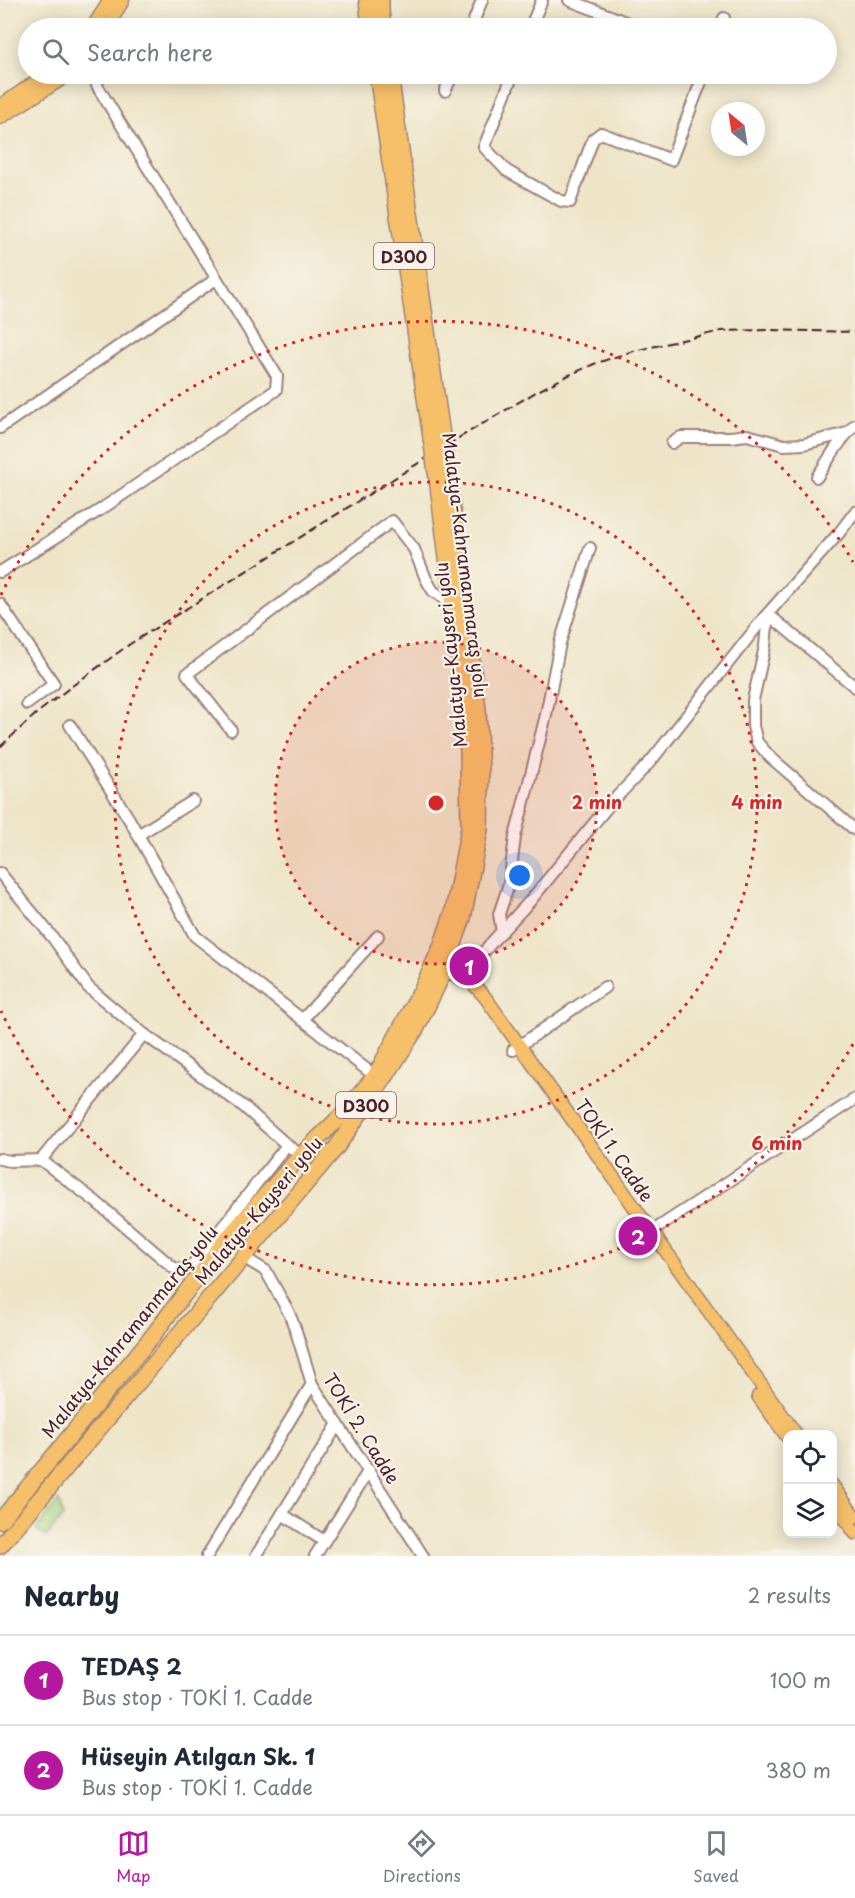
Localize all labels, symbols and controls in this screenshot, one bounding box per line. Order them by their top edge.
search box [18,18,837,84]
icon: search [39,35,72,68]
text: Search here [87,35,213,68]
north arrow [711,102,765,156]
road number: D300 [374,243,434,269]
street label: Malatya-Kahramanmaraş yolu [436,431,496,699]
street label: Malatya-Kayseri yolu [427,561,473,749]
text: 2 min [572,788,622,815]
text: 4 min [731,788,783,815]
centre of rings [426,793,446,813]
your location [505,861,534,890]
pin: 1 [450,944,488,988]
road number: D300 [336,1092,396,1118]
street label: TOKİ 1. Cadde [569,1093,661,1207]
text: 6 min [752,1129,802,1156]
street label: Malatya-Kayseri yolu [188,1130,328,1290]
pin: 2 [618,1214,658,1258]
street label: Malatya-Kahramanmaraş yolu [35,1219,223,1443]
street label: TOKİ 2. Cadde [317,1367,407,1489]
map controls [783,1430,837,1538]
button: locate [783,1430,837,1484]
button: layers [783,1484,837,1538]
text: Nearby [24,1576,119,1615]
text: 2 results [748,1580,831,1610]
text: TEDAŞ 2 [81,1649,182,1682]
text: 1 [39,1665,48,1695]
text: 100 m [770,1665,831,1695]
text: Bus stop · TOKİ 1. Cadde [81,1682,313,1712]
text: Hüseyin Atılgan Sk. 1 [81,1739,315,1772]
text: 2 [36,1755,51,1785]
text: 380 m [765,1755,831,1785]
text: Bus stop · TOKİ 1. Cadde [81,1772,313,1802]
tab: Map [116,1827,150,1887]
tab: Directions [383,1827,461,1887]
tab: Saved [693,1827,739,1887]

